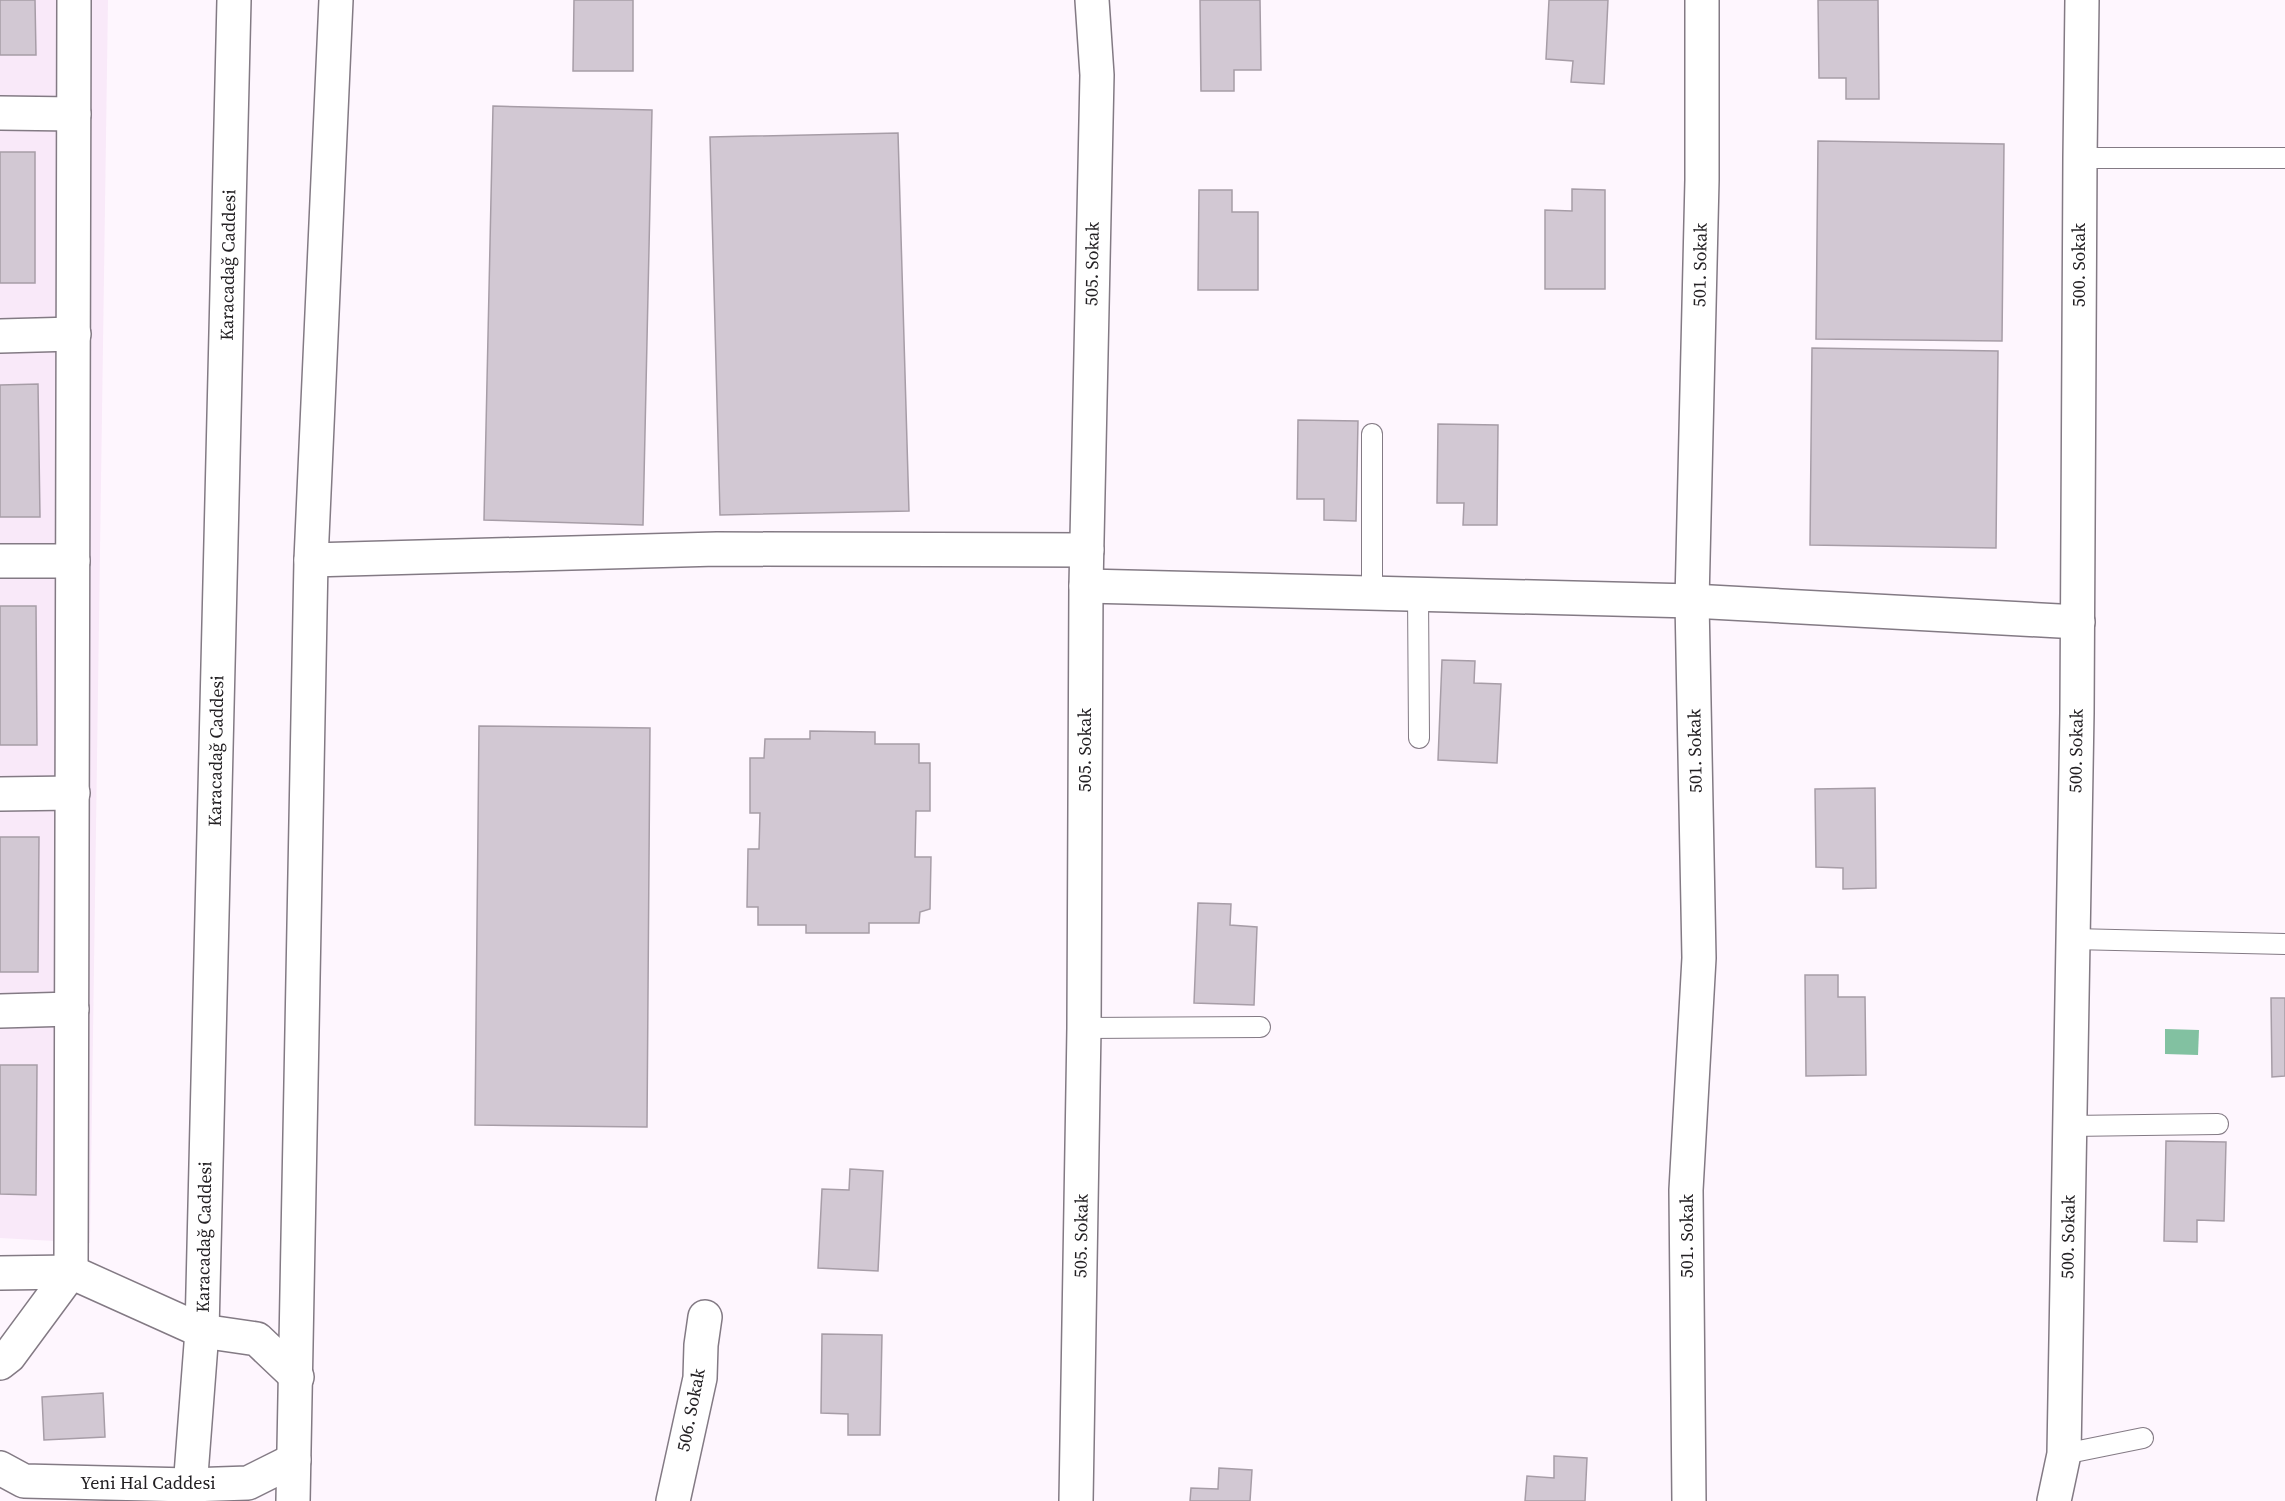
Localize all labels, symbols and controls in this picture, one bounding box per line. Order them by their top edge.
street label: Karacadağ Caddesi [214,189,241,341]
street label: 505. Sokak [1078,221,1105,306]
street label: 501. Sokak [1686,222,1713,307]
street label: 500. Sokak [2066,223,2091,307]
street label: Karacadağ Caddesi [202,675,229,827]
street label: 505. Sokak [1072,708,1097,792]
street label: 501. Sokak [1681,708,1708,793]
street label: 500. Sokak [2062,708,2089,793]
street label: Karacadağ Caddesi [190,1161,217,1313]
street label: 505. Sokak [1067,1193,1094,1278]
street label: 501. Sokak [1674,1194,1699,1278]
street label: 500. Sokak [2054,1194,2081,1279]
street label: 506. Sokak [670,1366,711,1454]
street label: Yeni Hal Caddesi [80,1470,216,1495]

